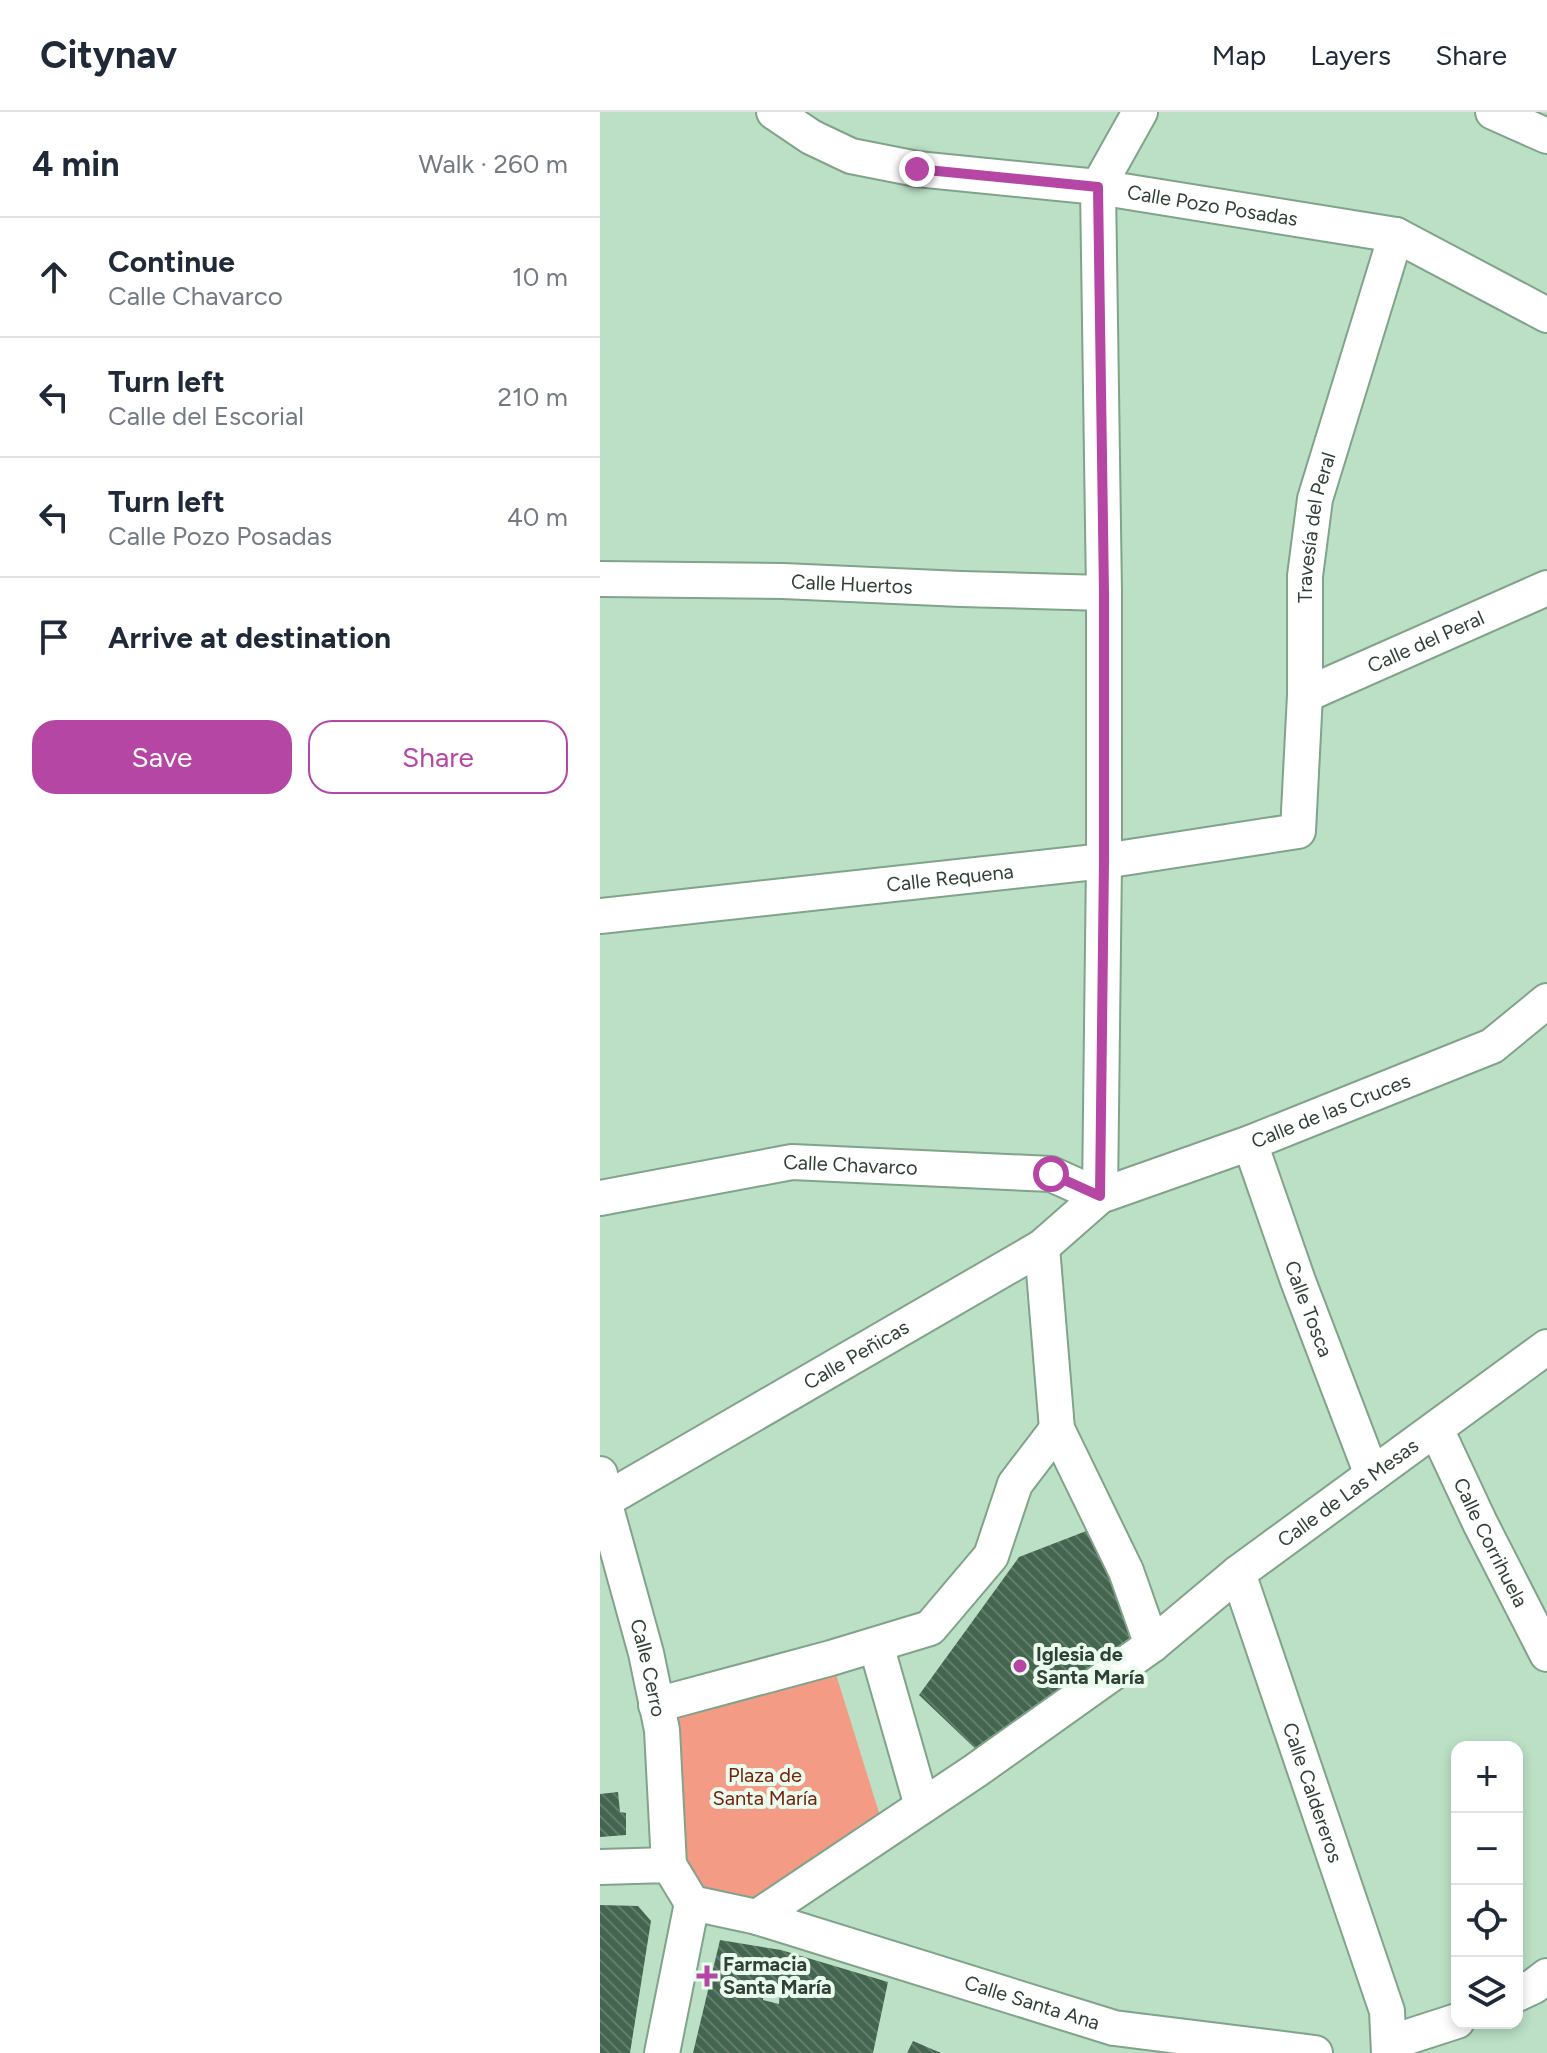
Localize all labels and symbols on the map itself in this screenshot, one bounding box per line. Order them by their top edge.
route end [899,151,935,187]
street label: Calle Pozo Posadas [1125,180,1299,231]
street label: Travesía del Peral [1293,449,1341,603]
street label: Calle Huertos [791,569,913,599]
street label: Calle del Peral [1364,605,1488,678]
street label: Calle Requena [885,859,1015,897]
street label: Calle de las Cruces [1248,1068,1414,1153]
street label: Calle Chavarco [781,1149,918,1180]
route start [1033,1156,1069,1192]
street label: Calle Tosca [1280,1258,1338,1360]
street label: Calle Peñicas [799,1315,913,1395]
street label: Calle de Las Mesas [1273,1433,1423,1552]
street label: Calle Corrihuela [1449,1474,1533,1611]
street label: Calle Cerro [625,1616,671,1719]
place label: Iglesia de Santa María [1036,1642,1145,1689]
marker: Iglesia de Santa María [1011,1657,1029,1675]
street label: Calle Caldereros [1278,1719,1348,1866]
park label: Plaza de Santa María [712,1763,818,1810]
place label: Farmacia Santa María [723,1952,832,1999]
marker: Farmacia Santa María [698,1967,716,1985]
street label: Calle Santa Ana [961,1970,1103,2035]

